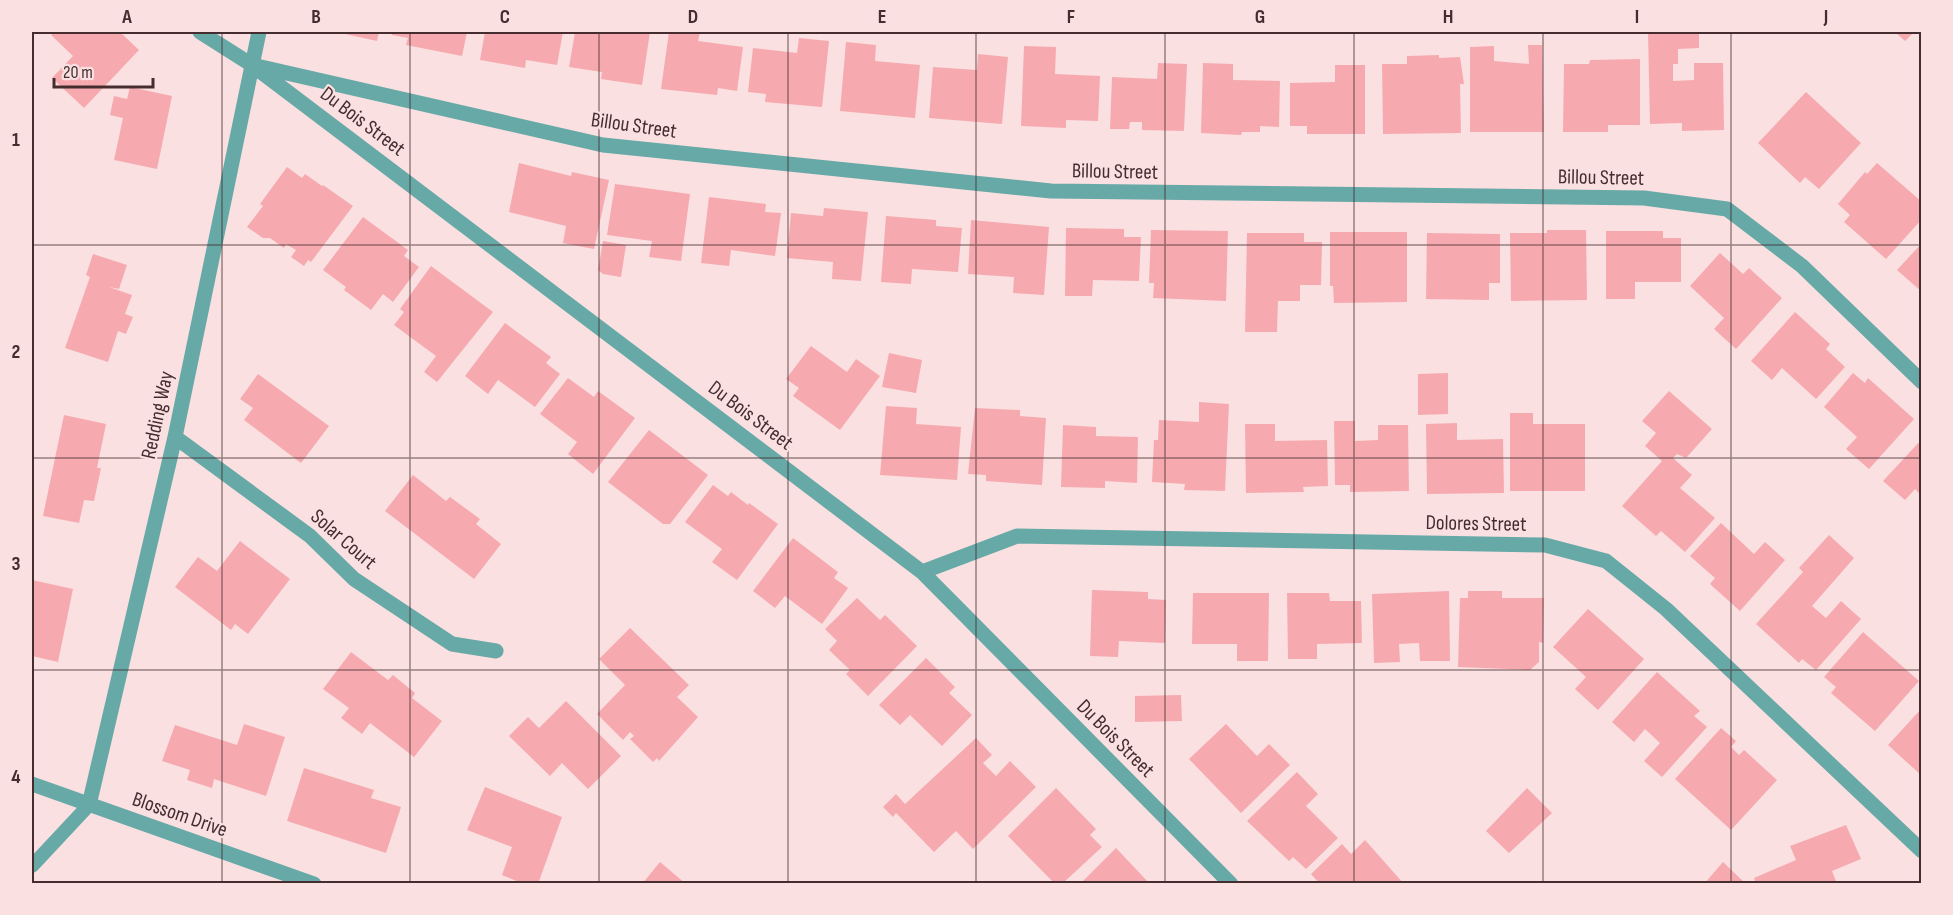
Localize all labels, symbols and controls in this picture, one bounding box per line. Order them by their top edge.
text: A [121,5,132,29]
text: B [311,5,321,29]
text: C [500,5,510,29]
text: D [688,5,698,29]
text: E [878,5,886,29]
text: F [1067,5,1075,29]
text: G [1255,5,1265,29]
text: H [1443,5,1453,29]
text: I [1635,5,1639,29]
text: J [1823,5,1828,29]
scale bar [54,51,153,89]
text: 20 m [63,62,93,83]
street label: Du Bois Street [315,81,410,161]
street label: Billou Street [590,107,678,144]
text: 1 [12,128,20,152]
street label: Billou Street [1072,158,1158,185]
street label: Billou Street [1558,164,1644,191]
text: 2 [12,340,20,364]
street label: Redding Way [136,369,179,461]
street label: Du Bois Street [703,375,798,455]
street label: Solar Court [306,504,382,575]
street label: Dolores Street [1425,510,1527,537]
text: 3 [12,552,21,576]
street label: Du Bois Street [1072,694,1160,782]
text: 4 [11,765,21,789]
street label: Blossom Drive [129,787,231,842]

